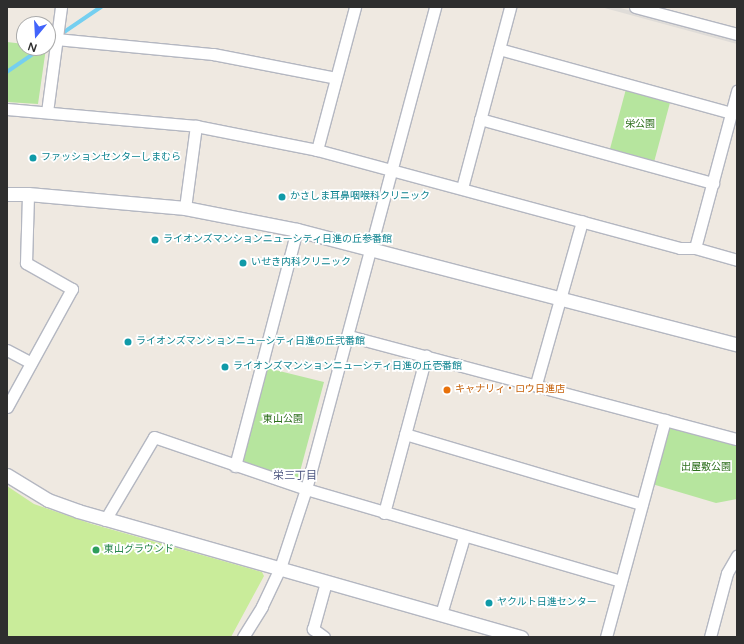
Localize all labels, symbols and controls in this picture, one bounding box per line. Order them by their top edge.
north arrow [16,16,56,56]
text: N [26,39,39,54]
park label: 栄公園 [625,119,655,131]
place label: ファッションセンターしまむら [41,152,181,164]
marker: ファッションセンターしまむら [28,153,38,163]
place label: かさしま耳鼻咽喉科クリニック [290,191,430,203]
marker: かさしま耳鼻咽喉科クリニック [277,192,287,202]
place label: ライオンズマンションニューシティ日進の丘参番館 [163,234,393,246]
marker: ライオンズマンションニューシティ日進の丘参番館 [150,235,160,245]
place label: いせき内科クリニック [251,257,351,269]
marker: いせき内科クリニック [238,258,248,268]
place label: ライオンズマンションニューシティ日進の丘弐番館 [136,336,366,348]
marker: ライオンズマンションニューシティ日進の丘弐番館 [123,337,133,347]
place label: ライオンズマンションニューシティ日進の丘壱番館 [233,361,463,373]
marker: ライオンズマンションニューシティ日進の丘壱番館 [220,362,230,372]
place label: キャナリィ・ロウ日進店 [455,384,565,396]
marker: キャナリィ・ロウ日進店 [442,385,452,395]
park label: 東山公園 [263,414,303,426]
park label: 出屋敷公園 [681,462,731,474]
district label: 栄三丁目 [273,469,317,483]
place label: 東山グラウンド [104,544,174,556]
marker: 東山グラウンド [91,545,101,555]
place label: ヤクルト日進センター [497,597,597,609]
marker: ヤクルト日進センター [484,598,494,608]

